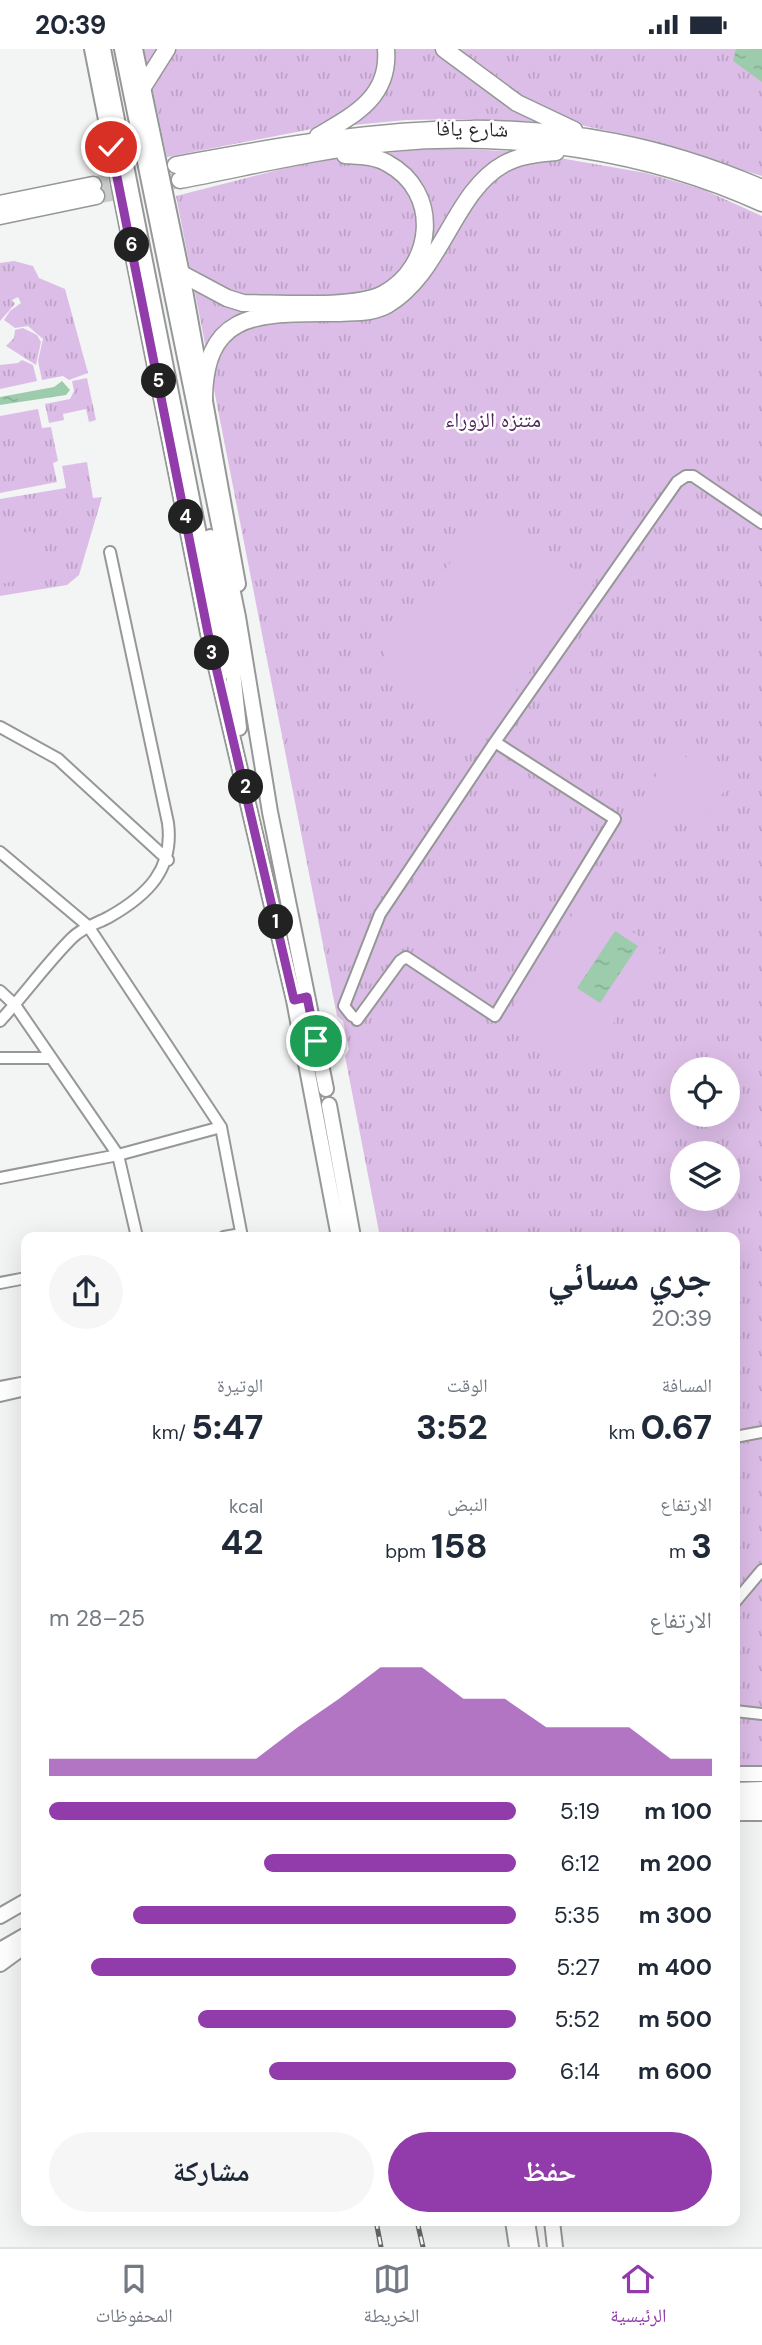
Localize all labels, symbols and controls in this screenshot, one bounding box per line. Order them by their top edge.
text: 20:39 [35,8,106,42]
street label: شارع يافا [436,114,508,144]
pin [81,117,141,177]
icon: check [92,128,130,166]
pin: 6 [114,227,150,263]
text: 6 [125,232,138,257]
pin: 5 [142,363,176,399]
text: 5 [153,368,164,393]
park label: متنزه الزوراء [445,406,541,434]
pin: 4 [168,499,204,535]
text: 4 [179,504,192,529]
pin: 3 [194,635,230,671]
text: 3 [206,640,217,665]
pin: 2 [229,769,264,805]
text: 2 [240,774,251,799]
pin: 1 [258,905,294,939]
text: 1 [272,909,279,934]
pin [286,1011,346,1071]
icon: arrive [297,1022,335,1060]
map controls [670,1057,740,1211]
button: locate [670,1057,740,1127]
button: layers [670,1141,740,1211]
text: جري مسائي [547,1252,712,1302]
button: share [49,1255,123,1329]
text: 20:39 [651,1303,712,1333]
text: الوتيرة [217,1373,263,1398]
text: الوقت [447,1373,488,1398]
text: المسافة [662,1373,712,1398]
text: 5:47 [191,1404,263,1450]
text: 3:52 [416,1404,488,1450]
text: 0.67 [640,1404,712,1450]
text: /km [152,1420,191,1445]
text: km [609,1420,640,1445]
text: النبض [447,1492,488,1517]
text: الارتفاع [660,1492,712,1517]
text: kcal [229,1494,263,1519]
text: 42 [220,1519,263,1565]
text: 158 [431,1523,488,1569]
text: 3 [691,1523,712,1569]
text: bpm [385,1539,431,1564]
text: m [669,1539,691,1564]
text: 25–28 m [49,1603,145,1633]
text: الارتفاع [649,1605,712,1635]
text: 5:19 [560,1796,600,1826]
text: 100 m [644,1796,712,1826]
text: 6:12 [560,1848,600,1878]
text: 200 m [639,1848,712,1878]
text: 5:35 [554,1900,600,1930]
text: 300 m [639,1900,712,1930]
text: 5:27 [556,1952,600,1982]
text: 400 m [638,1952,712,1982]
text: 5:52 [554,2004,600,2034]
text: 500 m [638,2004,712,2034]
text: 6:14 [560,2056,600,2086]
text: 600 m [638,2056,712,2086]
button: مشاركة [49,2132,374,2212]
button: حفظ [388,2132,712,2212]
tab: المحفوظات [95,2260,173,2334]
tab: الخريطة [364,2260,419,2334]
tab: الرئيسية [610,2260,667,2334]

